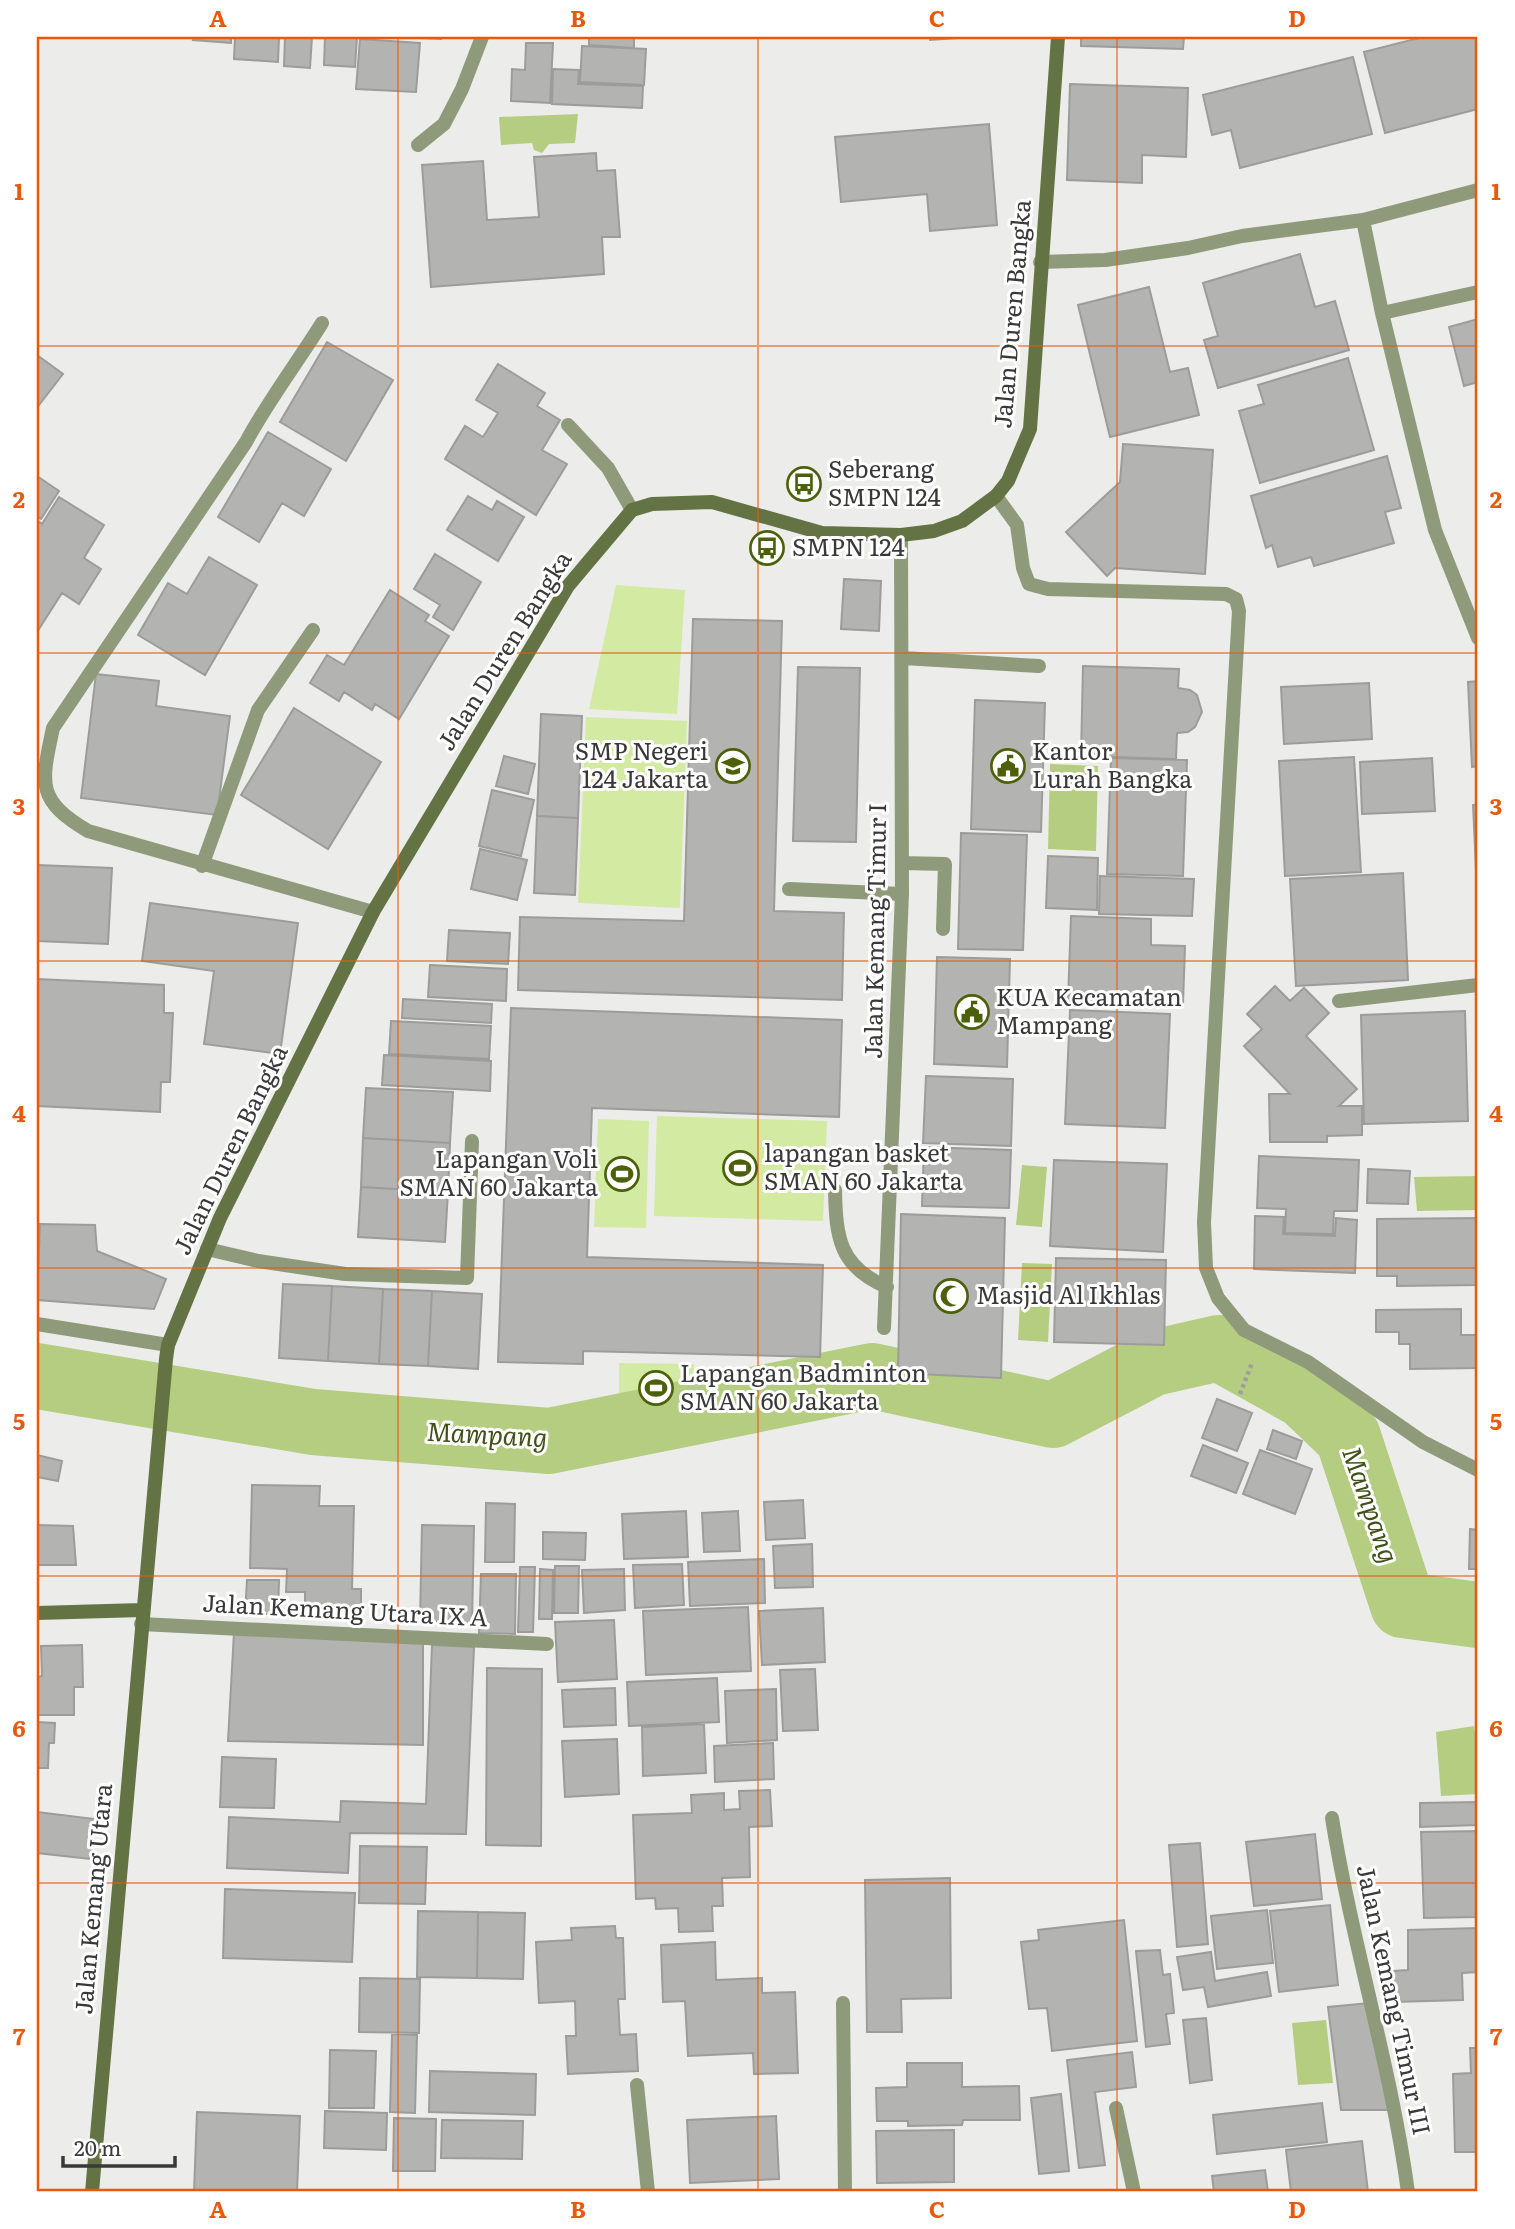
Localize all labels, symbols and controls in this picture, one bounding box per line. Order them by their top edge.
text: A [209,0,227,34]
text: B [570,0,586,34]
text: C [929,0,945,34]
text: D [1288,0,1306,34]
text: 1 [14,173,24,207]
text: 1 [1491,173,1501,207]
street label: Jalan Duren Bangka [983,198,1038,430]
place label: Seberang SMPN 124 [828,450,941,513]
bus stop icon: Seberang SMPN 124 [785,465,823,503]
text: 2 [13,481,25,515]
text: 2 [1490,481,1502,515]
place label: SMPN 124 [792,528,905,563]
bus stop icon: SMPN 124 [748,529,786,567]
street label: Jalan Duren Bangka [427,543,579,756]
place label: SMP Negeri 124 Jakarta [575,732,708,795]
place label: Kantor Lurah Bangka [1032,732,1192,795]
school or university icon: SMP Negeri 124 Jakarta [714,747,752,785]
public building icon: Kantor Lurah Bangka [989,747,1027,785]
text: 3 [13,788,25,822]
text: 3 [1490,788,1502,822]
street label: Jalan Kemang Timur I [854,803,893,1059]
place label: KUA Kecamatan Mampang [996,978,1182,1041]
public building icon: KUA Kecamatan Mampang [953,993,991,1031]
street label: Jalan Duren Bangka [163,1038,295,1260]
text: 4 [12,1095,26,1129]
text: 4 [1489,1095,1503,1129]
place label: lapangan basket SMAN 60 Jakarta [764,1134,963,1197]
place label: Lapangan Voli SMAN 60 Jakarta [399,1140,598,1203]
sports icon: lapangan basket SMAN 60 Jakarta [721,1149,759,1187]
sports icon: Lapangan Voli SMAN 60 Jakarta [603,1155,641,1193]
place label: Masjid Al Ikhlas [976,1276,1161,1311]
mosque icon: Masjid Al Ikhlas [932,1277,970,1315]
place label: Lapangan Badminton SMAN 60 Jakarta [680,1354,927,1417]
sports icon: Lapangan Badminton SMAN 60 Jakarta [637,1369,675,1407]
text: 5 [13,1403,25,1437]
text: 5 [1490,1403,1502,1437]
water label: Mampang [426,1410,548,1455]
water label: Mampang [1334,1441,1410,1568]
street label: Jalan Kemang Utara IX A [202,1584,489,1633]
text: 6 [12,1710,26,1744]
text: 6 [1489,1710,1503,1744]
street label: Jalan Kemang Utara [64,1782,119,2016]
street label: Jalan Kemang Timur III [1350,1861,1441,2138]
text: 7 [13,2018,26,2052]
text: 7 [1490,2018,1503,2052]
scale bar [63,2124,175,2168]
text: 20 m [74,2131,121,2162]
text: A [209,2191,227,2225]
text: B [570,2191,586,2225]
text: C [929,2191,945,2225]
text: D [1288,2191,1306,2225]

